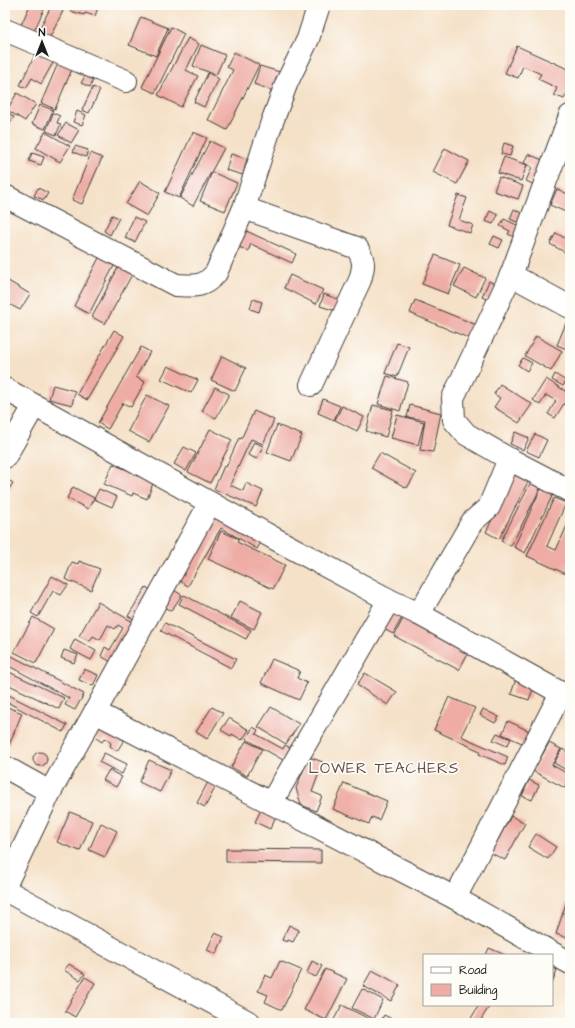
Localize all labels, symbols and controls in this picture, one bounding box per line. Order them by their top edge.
north arrow [22,22,62,62]
text: N [39,25,46,40]
district label: LOWER TEACHERS [309,758,459,779]
legend [423,954,553,1006]
text: Road [459,962,487,979]
text: Building [459,982,497,1000]

